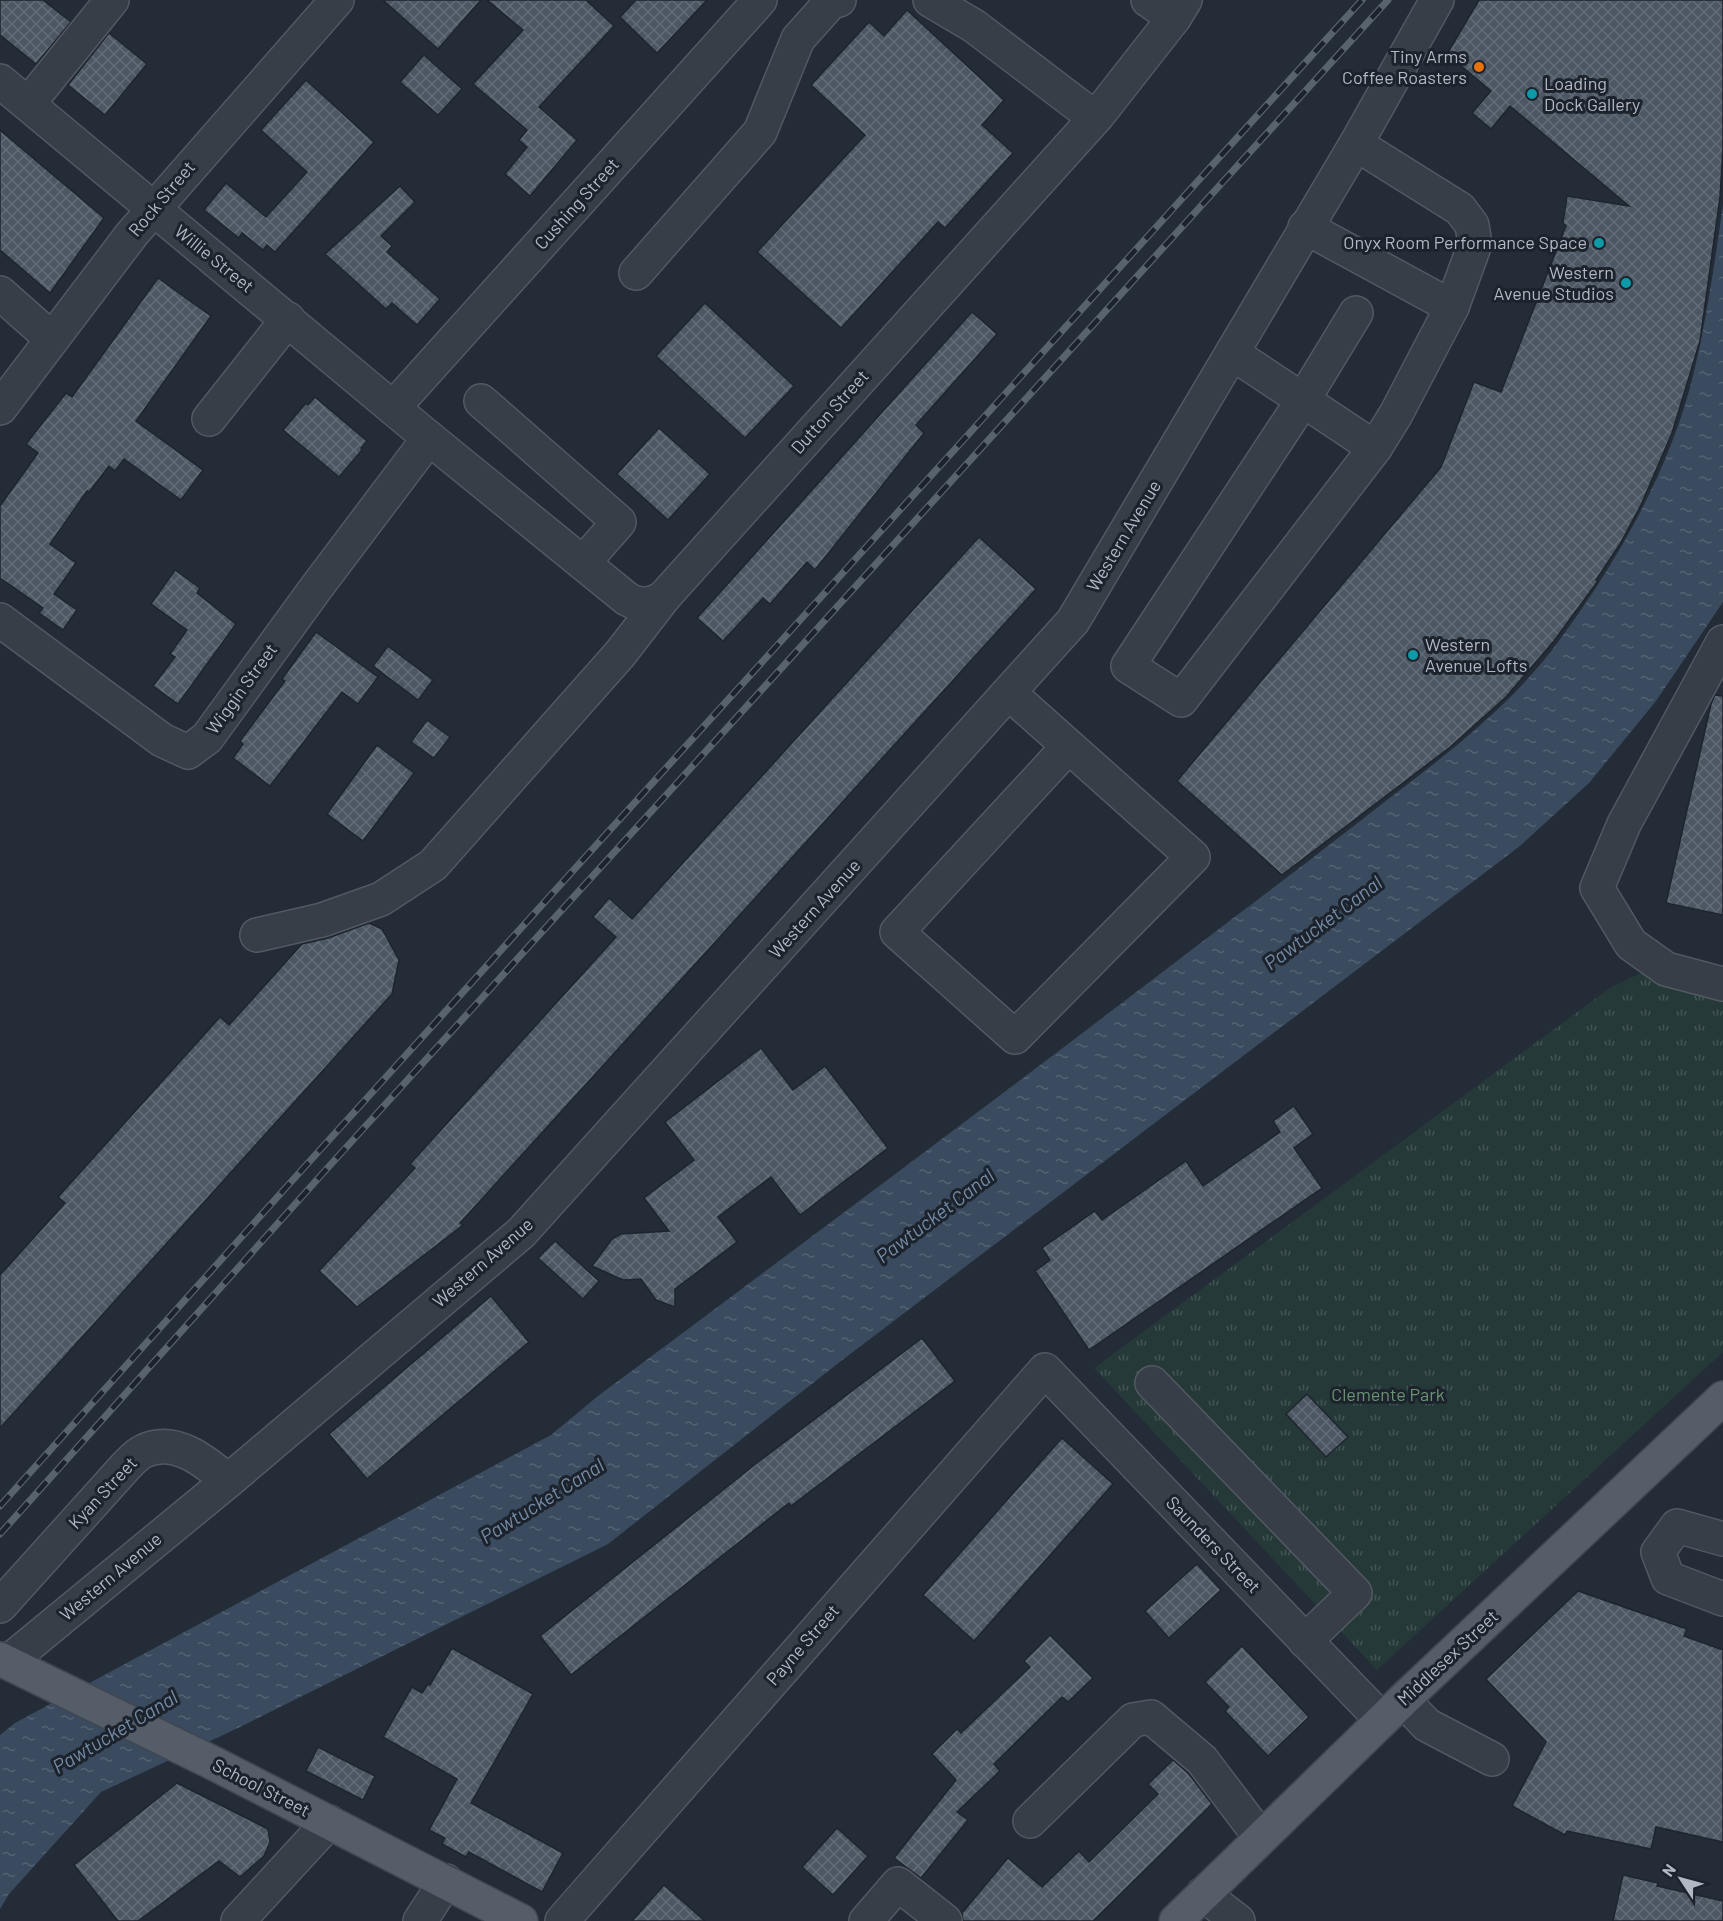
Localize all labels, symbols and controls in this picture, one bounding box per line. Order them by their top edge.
place label: Tiny Arms Coffee Roasters [1342,45,1467,88]
marker: Tiny Arms Coffee Roasters [1472,60,1486,74]
place label: Loading Dock Gallery [1544,72,1640,115]
marker: Loading Dock Gallery [1525,87,1539,101]
street label: Cushing Street [529,153,623,254]
street label: Rock Street [123,156,199,241]
street label: Willie Street [171,220,259,297]
place label: Onyx Room Performance Space [1343,231,1587,253]
marker: Onyx Room Performance Space [1592,236,1606,250]
place label: Western Avenue Studios [1494,261,1614,304]
marker: Western Avenue Studios [1619,276,1633,290]
street label: Dutton Street [786,365,873,458]
street label: Western Avenue [1081,476,1165,595]
place label: Western Avenue Lofts [1425,633,1527,676]
street label: Wiggin Street [201,639,281,738]
marker: Western Avenue Lofts [1406,648,1420,662]
street label: Western Avenue [764,854,865,962]
water label: Pawtucket Canal [1259,870,1387,974]
water label: Pawtucket Canal [871,1163,999,1267]
street label: Western Avenue [428,1213,537,1312]
park label: Clemente Park [1331,1383,1445,1405]
street label: Kyan Street [63,1452,141,1533]
water label: Pawtucket Canal [475,1452,608,1548]
street label: Saunders Street [1162,1491,1265,1597]
street label: Western Avenue [55,1527,166,1625]
street label: Payne Street [761,1599,843,1689]
street label: Middlesex Street [1392,1605,1502,1710]
water label: Pawtucket Canal [48,1684,182,1778]
street label: School Street [209,1753,314,1821]
north arrow [1651,1849,1711,1909]
text: N [1658,1860,1679,1880]

